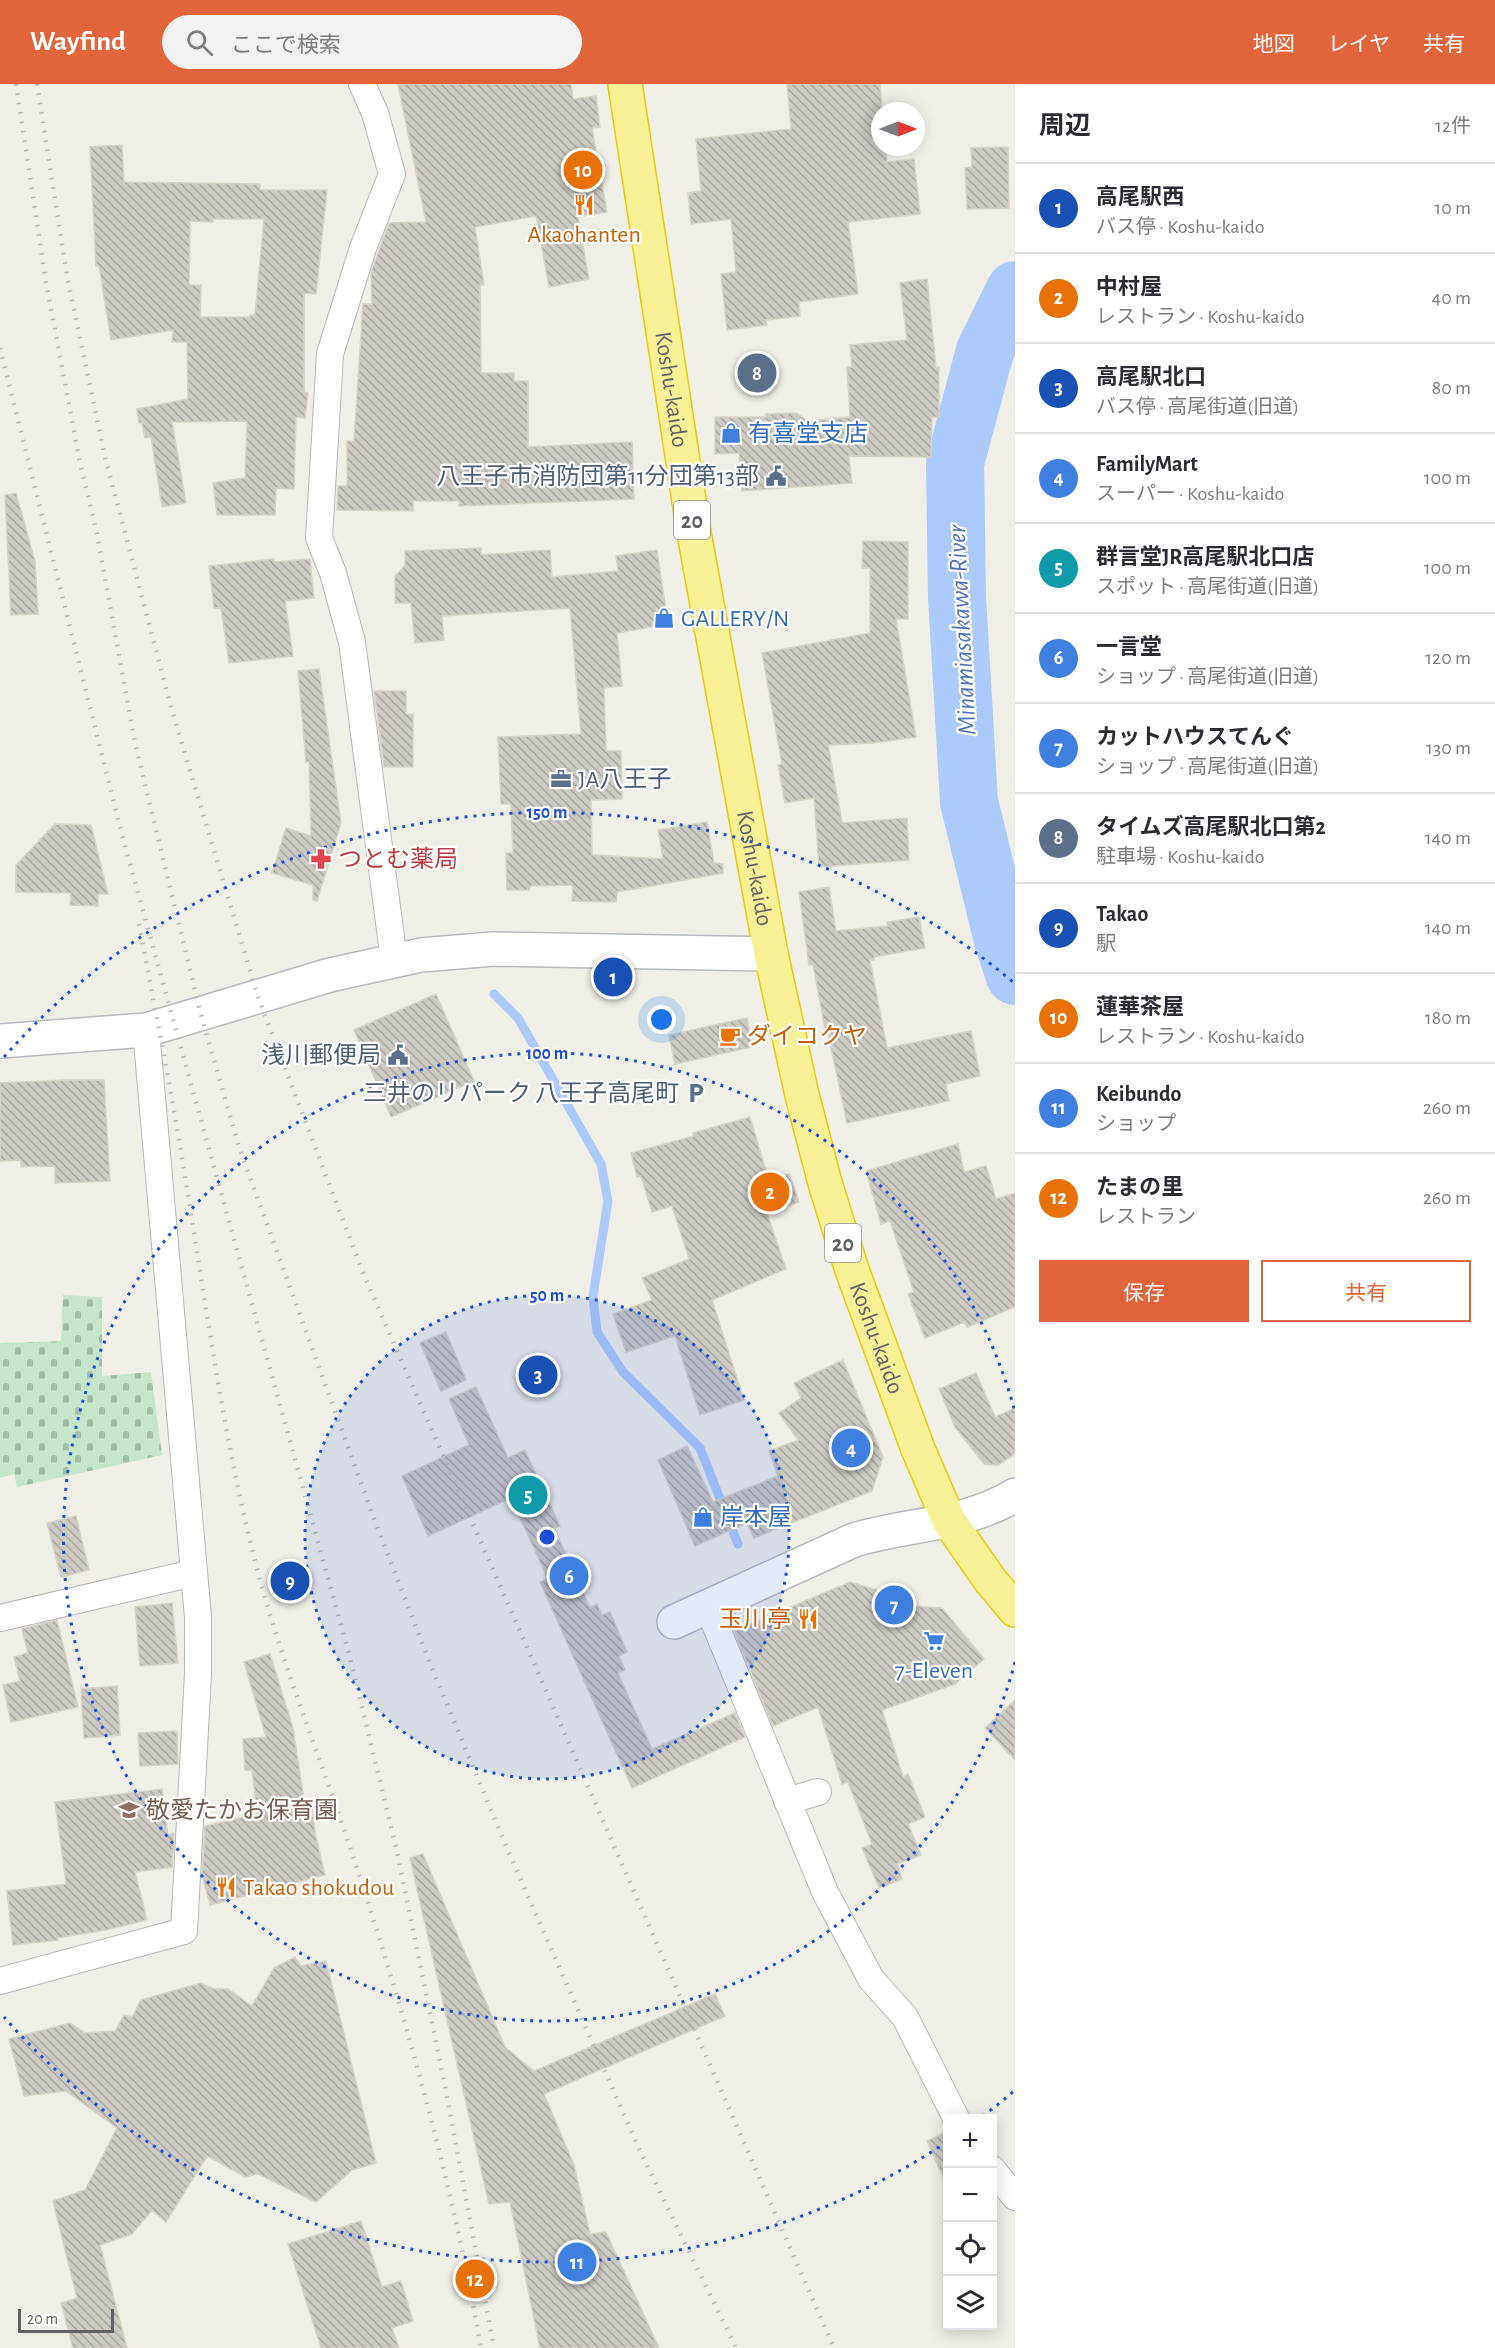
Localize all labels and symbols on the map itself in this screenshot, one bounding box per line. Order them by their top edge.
north arrow [871,102,925,156]
pin: 10 [564,148,602,193]
restaurant icon: Akaohanten [572,193,596,217]
place label: Akaohanten [527,223,641,247]
street label: Koshu-kaido [650,330,692,449]
pin: 8 [738,350,777,396]
place label: 有喜堂支店 [748,420,868,446]
shop icon: 有喜堂支店 [719,421,743,445]
place label: 八王子市消防団第11分団第13部 [436,463,759,489]
public building icon: 八王子市消防団第11分団第13部 [764,464,788,488]
road number: 20 [674,501,710,539]
water label: Minamiasakawa-River [943,522,980,736]
shop icon: GALLERY/N [652,606,676,630]
place label: GALLERY/N [681,607,789,631]
office icon: JA八王子 [549,767,573,791]
place label: JA八王子 [578,768,671,792]
text: 150 m [527,804,567,822]
street label: Koshu-kaido [732,809,777,928]
place label: つとむ薬局 [338,846,458,872]
pharmacy icon: つとむ薬局 [309,847,333,871]
pin: 1 [594,954,632,1000]
your location [647,1005,676,1034]
place label: ダイコクヤ [747,1023,867,1049]
cafe icon: ダイコクヤ [718,1024,742,1048]
place label: 浅川郵便局 [261,1042,381,1068]
public building icon: 浅川郵便局 [386,1043,410,1067]
text: 100 m [526,1045,568,1063]
place label: 三井のリパーク 八王子高尾町 [363,1080,679,1106]
parking icon: 三井のリパーク 八王子高尾町 [684,1081,708,1105]
pin: 2 [750,1170,790,1214]
road number: 20 [825,1224,861,1262]
street label: Koshu-kaido [845,1279,908,1397]
text: 50 m [530,1287,564,1305]
pin: 3 [518,1352,558,1398]
pin: 4 [832,1426,870,1470]
pin: 5 [508,1472,548,1518]
place label: 岸本屋 [720,1504,792,1530]
shop icon: 岸本屋 [691,1505,715,1529]
centre of rings [537,1527,557,1547]
pin: 6 [550,1554,588,1598]
pin: 9 [270,1558,310,1604]
pin: 7 [874,1582,914,1628]
place label: 玉川亭 [719,1606,791,1632]
restaurant icon: 玉川亭 [796,1607,820,1631]
supermarket icon: 7-Eleven [922,1629,946,1653]
place label: 7-Eleven [895,1659,973,1683]
place label: 敬愛たかお保育園 [146,1797,338,1823]
school or university icon: 敬愛たかお保育園 [117,1798,141,1822]
restaurant icon: Takao shokudou [214,1875,238,1899]
place label: Takao shokudou [243,1876,394,1900]
pin: 11 [558,2240,596,2284]
pin: 12 [456,2256,494,2302]
scale bar [18,2306,114,2334]

